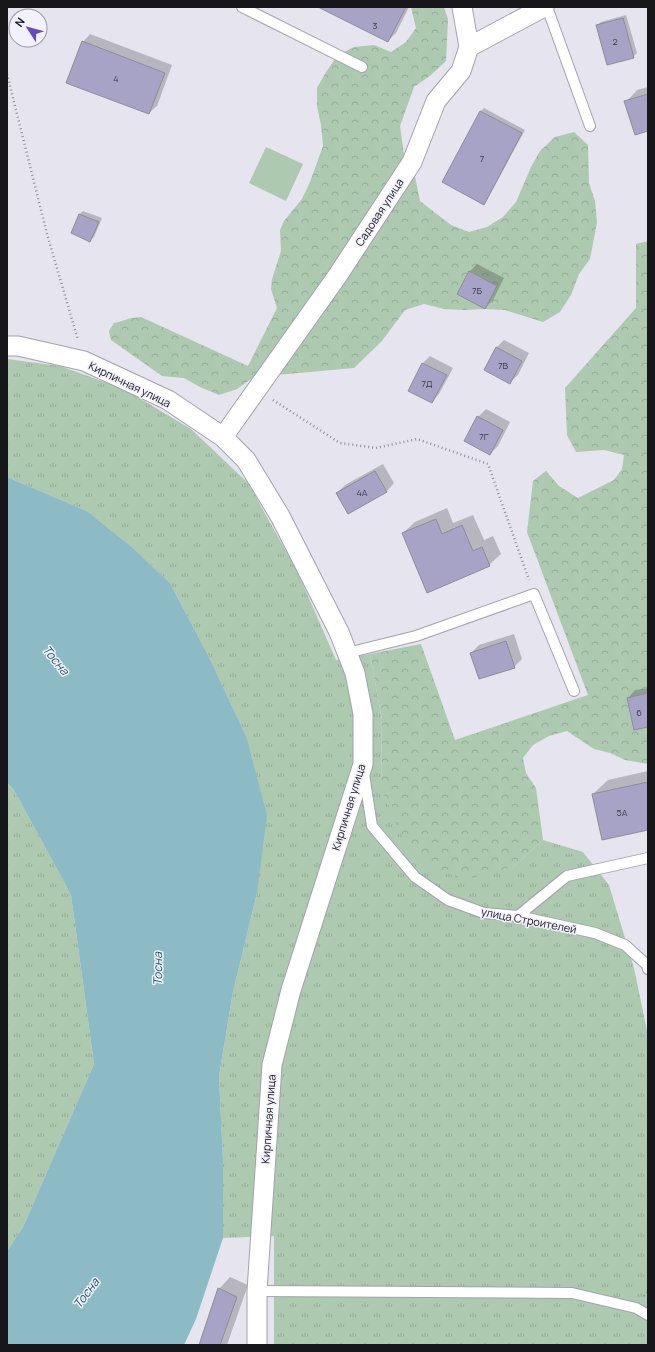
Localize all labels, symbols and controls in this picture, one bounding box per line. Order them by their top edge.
north arrow [8,8,48,48]
text: N [11,14,28,29]
house number: 3 [373,19,378,32]
house number: 2 [612,35,618,48]
house number: 4 [113,72,119,85]
house number: 7 [480,152,485,165]
street label: Садовая улица [351,175,407,249]
house number: 7Б [472,284,483,297]
street label: Кирпичная улица [86,358,174,410]
house number: 7В [498,359,508,372]
house number: 7Д [422,377,433,390]
house number: 7Г [479,430,489,443]
house number: 4А [356,486,368,499]
water label: Тосна [39,642,74,679]
house number: 6 [636,706,642,719]
street label: Кирпичная улица [328,762,368,852]
house number: 5А [617,806,628,819]
street label: улица Строителей [480,903,578,937]
water label: Тосна [149,951,166,986]
street label: Кирпичная улица [257,1074,279,1164]
water label: Тосна [69,1273,104,1312]

